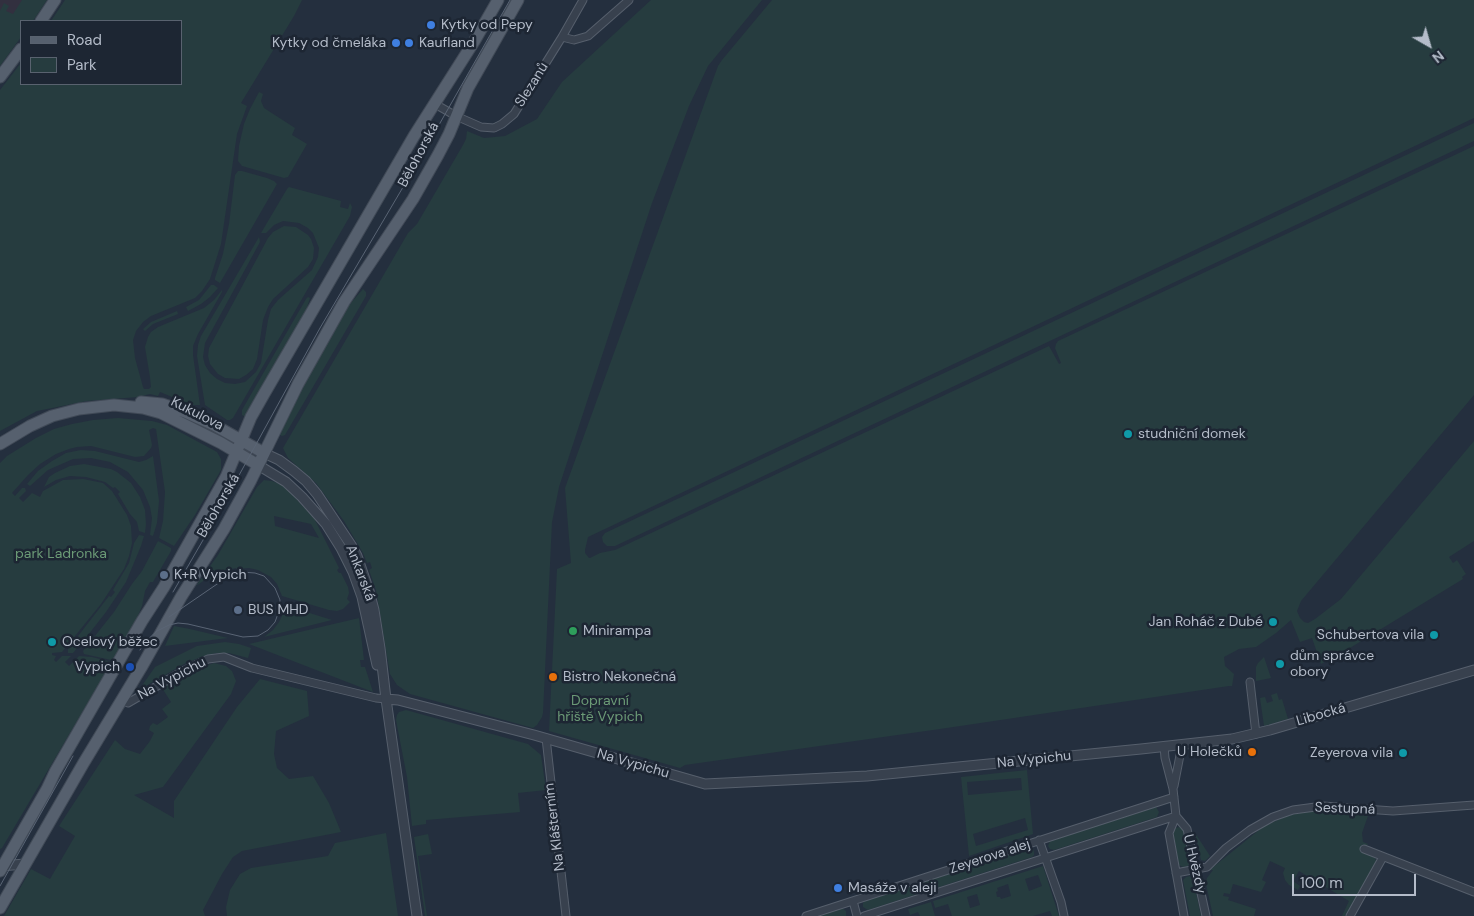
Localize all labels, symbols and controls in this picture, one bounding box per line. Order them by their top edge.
place label: Kytky od Pepy [441,17,533,33]
marker: Kytky od Pepy [425,19,437,31]
legend [20,20,182,85]
north arrow [1404,20,1454,70]
text: Road [67,30,102,50]
place label: Kytky od čmeláka [272,35,386,51]
place label: Kaufland [419,35,475,51]
marker: Kytky od čmeláka [390,37,402,49]
marker: Kaufland [403,37,415,49]
text: N [1429,47,1448,67]
text: Park [67,55,97,75]
street label: Slezanů [512,60,552,110]
street label: Bělohorská [395,120,443,190]
street label: Kukulova [168,394,226,434]
place label: studniční domek [1138,426,1246,442]
marker: studniční domek [1122,428,1134,440]
street label: Bělohorská [194,471,244,541]
street label: Ankarská [342,543,378,603]
park label: park Ladronka [15,546,107,562]
place label: K+R Vypich [174,567,247,583]
marker: K+R Vypich [158,569,170,581]
place label: BUS MHD [248,602,308,618]
marker: BUS MHD [232,604,244,616]
place label: Jan Roháč z Dubé [1149,614,1263,630]
marker: Jan Roháč z Dubé [1267,616,1279,628]
place label: Minirampa [583,623,651,639]
marker: Minirampa [567,625,579,637]
place label: Schubertova vila [1317,627,1424,643]
marker: Schubertova vila [1428,629,1440,641]
place label: Ocelový běžec [62,634,158,650]
marker: Ocelový běžec [46,636,58,648]
place label: dům správce obory [1290,648,1374,680]
street label: Na Vypichu [135,654,209,704]
marker: dům správce obory [1274,658,1286,670]
place label: Vypich [75,659,120,675]
marker: Vypich [124,661,136,673]
place label: Bistro Nekonečná [563,669,676,685]
marker: Bistro Nekonečná [547,671,559,683]
park label: Dopravní hřiště Vypich [557,693,643,726]
street label: Libocká [1294,700,1348,730]
place label: U Holečků [1177,744,1242,760]
place label: Zeyerova vila [1310,745,1393,761]
street label: Na Vypichu [595,746,671,782]
marker: U Holečků [1246,746,1258,758]
marker: Zeyerova vila [1397,747,1409,759]
street label: Na Vypichu [996,748,1072,772]
street label: Na Klášterním [541,782,569,872]
street label: Sestupná [1314,800,1376,818]
street label: U Hvězdy [1179,833,1209,895]
street label: Zeyerova alej [948,836,1032,878]
scale bar [1294,864,1418,896]
text: 100 m [1300,873,1343,893]
place label: Masáže v aleji [848,880,937,896]
marker: Masáže v aleji [832,882,844,894]

